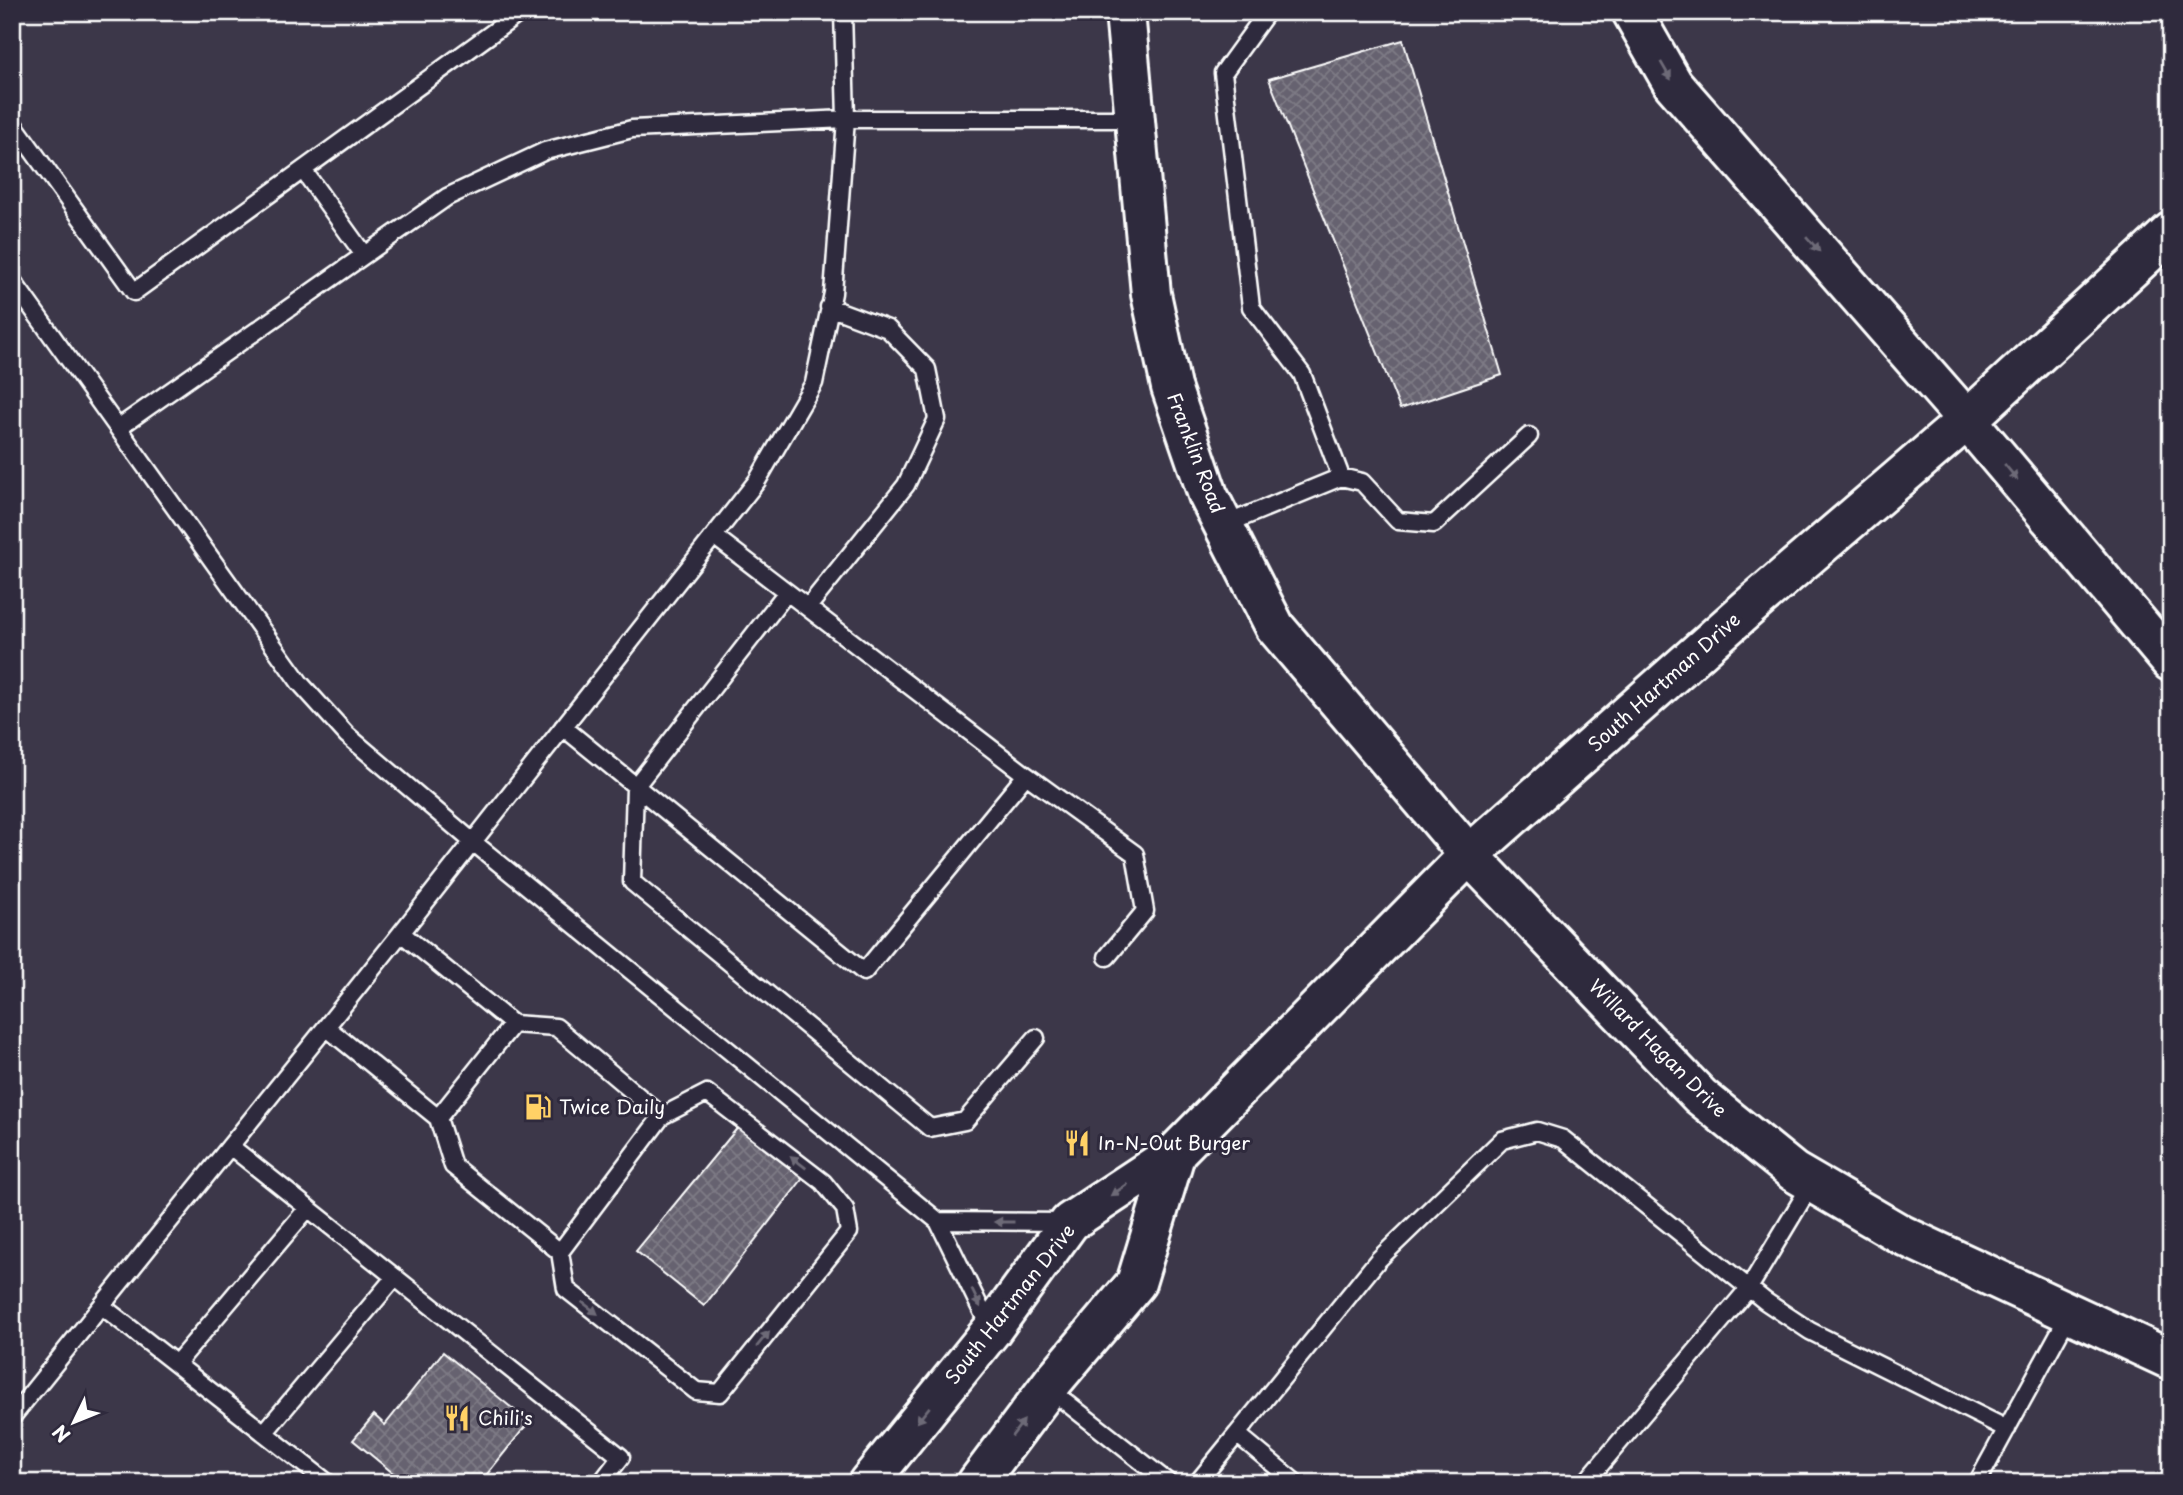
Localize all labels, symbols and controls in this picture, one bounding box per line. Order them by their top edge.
one-way arrow [1660,62,1672,81]
one-way arrow [1805,236,1820,253]
street label: Franklin Road [1161,388,1233,517]
one-way arrow [2003,463,2018,481]
street label: South Hartman Drive [1581,605,1746,757]
street label: Willard Hagan Drive [1583,972,1734,1123]
fuel station icon: Twice Daily [523,1092,553,1122]
place label: Twice Daily [559,1092,665,1120]
restaurant icon: In-N-Out Burger [1062,1128,1092,1158]
place label: In-N-Out Burger [1098,1128,1250,1156]
one-way arrow [789,1156,807,1170]
one-way arrow [1109,1183,1129,1196]
one-way arrow [993,1216,1015,1228]
street label: South Hartman Drive [938,1217,1081,1389]
one-way arrow [970,1288,981,1308]
one-way arrow [581,1300,599,1315]
one-way arrow [755,1331,770,1348]
north arrow [38,1386,108,1456]
restaurant icon: Chili's [442,1403,472,1433]
place label: Chili's [478,1403,533,1431]
one-way arrow [916,1405,931,1423]
text: N [45,1419,76,1449]
one-way arrow [1010,1419,1024,1437]

